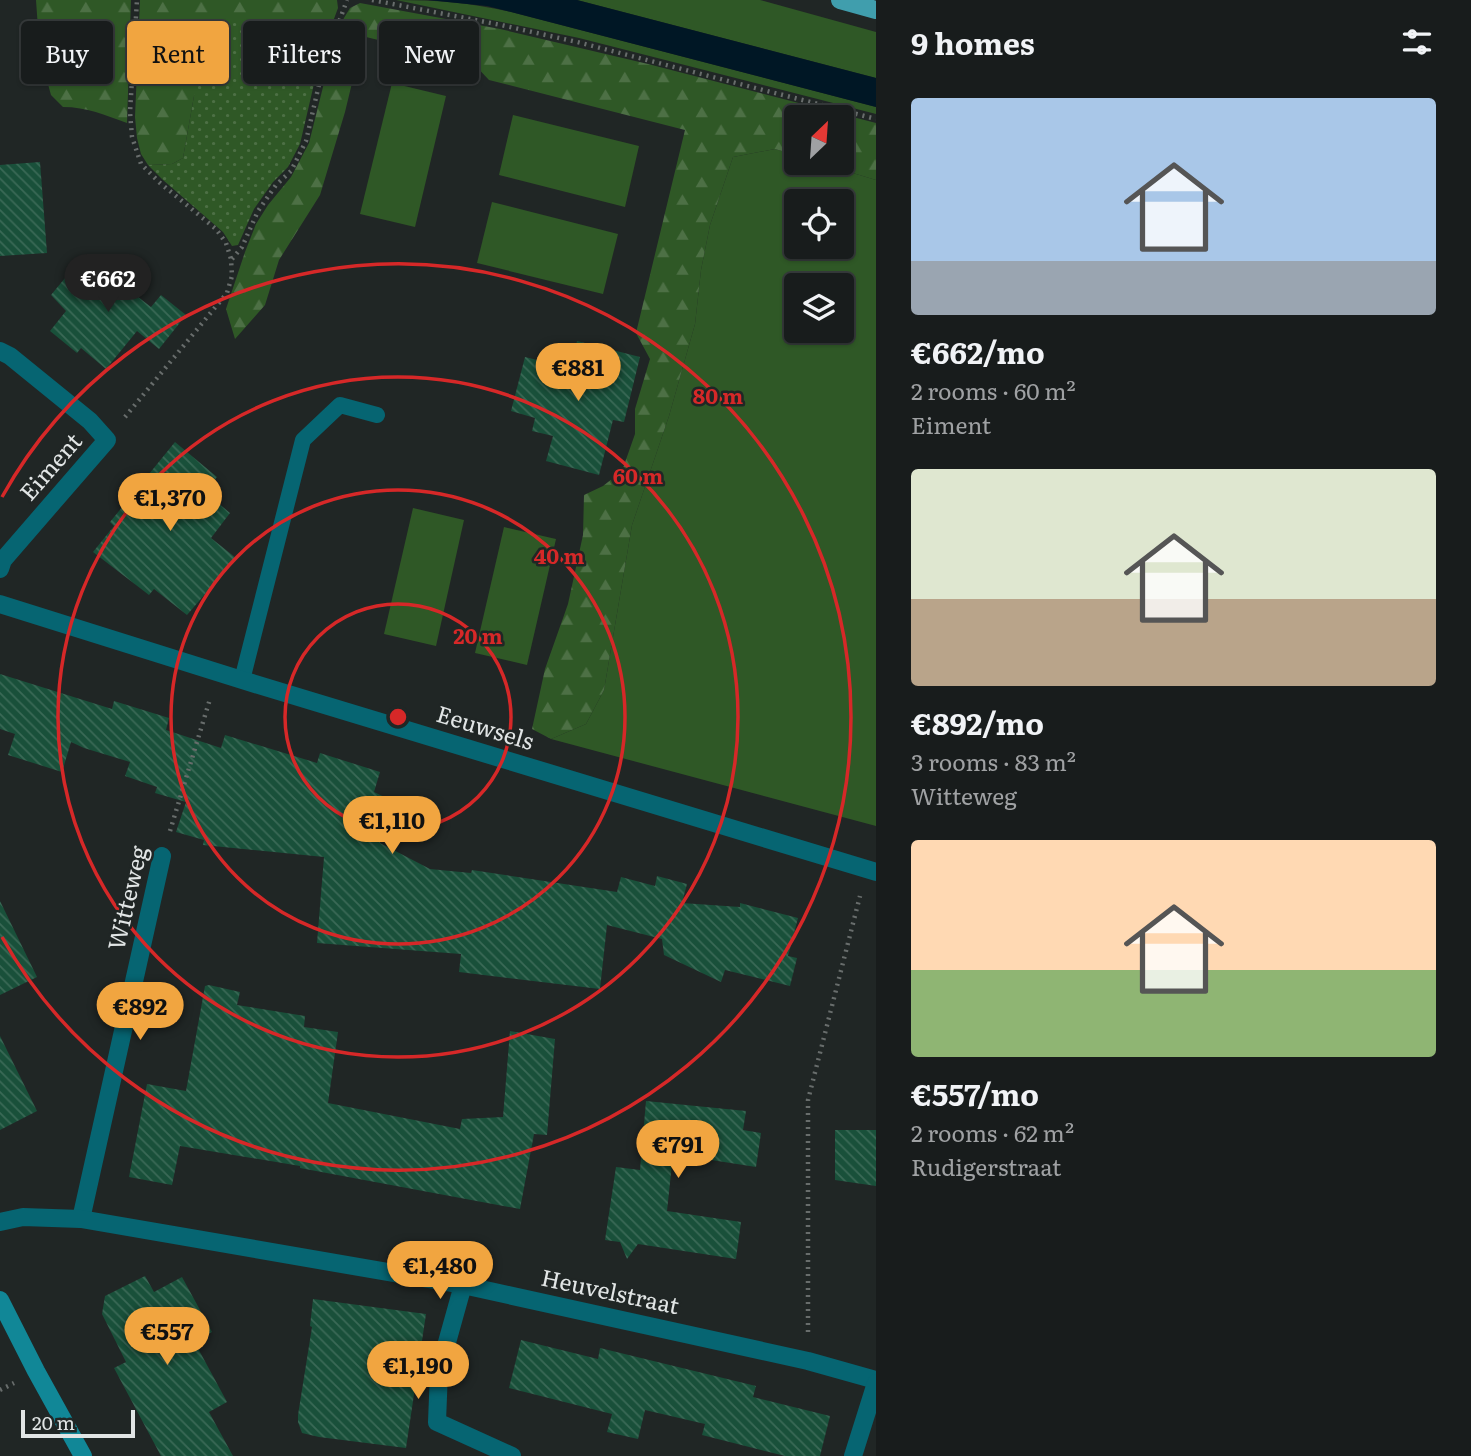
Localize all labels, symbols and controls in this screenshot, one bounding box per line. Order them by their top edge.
text: 9 homes [911,20,1035,64]
chip: Buy [21,21,113,84]
chip: Rent [127,21,229,84]
chip: Filters [243,21,365,84]
chip: New [379,21,479,84]
icon: filters [1398,23,1436,61]
north arrow [784,105,854,175]
map controls [784,105,854,343]
icon: home [1111,144,1237,270]
button: locate [784,189,854,259]
pin: €662 [67,254,149,314]
text: €662 [80,260,136,294]
button: layers [784,273,854,343]
text: €662/mo [911,329,1045,373]
pin: €881 [537,344,619,403]
text: €881 [552,349,604,383]
text: 2 rooms · 60 m² [911,373,1076,407]
text: 80 m [693,379,743,410]
text: Eiment [911,407,991,441]
street label: Eiment [10,424,89,507]
text: 60 m [613,459,663,490]
pin: €1,370 [113,474,227,533]
text: €1,370 [134,479,206,513]
icon: home [1111,515,1237,641]
text: 40 m [534,539,584,570]
text: 20 m [453,619,503,650]
street label: Eeuwsels [433,695,539,757]
text: €892/mo [911,700,1044,744]
centre of rings [386,705,410,729]
text: 3 rooms · 83 m² [911,744,1076,778]
text: Witteweg [911,778,1017,812]
pin: €1,110 [335,796,449,856]
text: €1,110 [359,802,425,836]
street label: Witteweg [98,842,155,953]
icon: home [1111,886,1237,1012]
pin: €892 [99,982,181,1042]
text: €892 [113,988,167,1022]
text: €557/mo [911,1071,1039,1115]
text: 2 rooms · 62 m² [911,1115,1074,1149]
pin: €791 [637,1120,719,1180]
text: €791 [652,1126,704,1160]
text: Rudigerstraat [911,1149,1061,1183]
pin: €1,480 [383,1242,497,1301]
text: €1,480 [403,1247,477,1281]
street label: Heuvelstraat [538,1259,683,1321]
pin: €557 [126,1308,208,1367]
text: €557 [140,1313,194,1347]
pin: €1,190 [361,1342,475,1401]
text: €1,190 [383,1347,453,1381]
scale bar [21,1407,135,1439]
text: 20 m [32,1408,75,1436]

